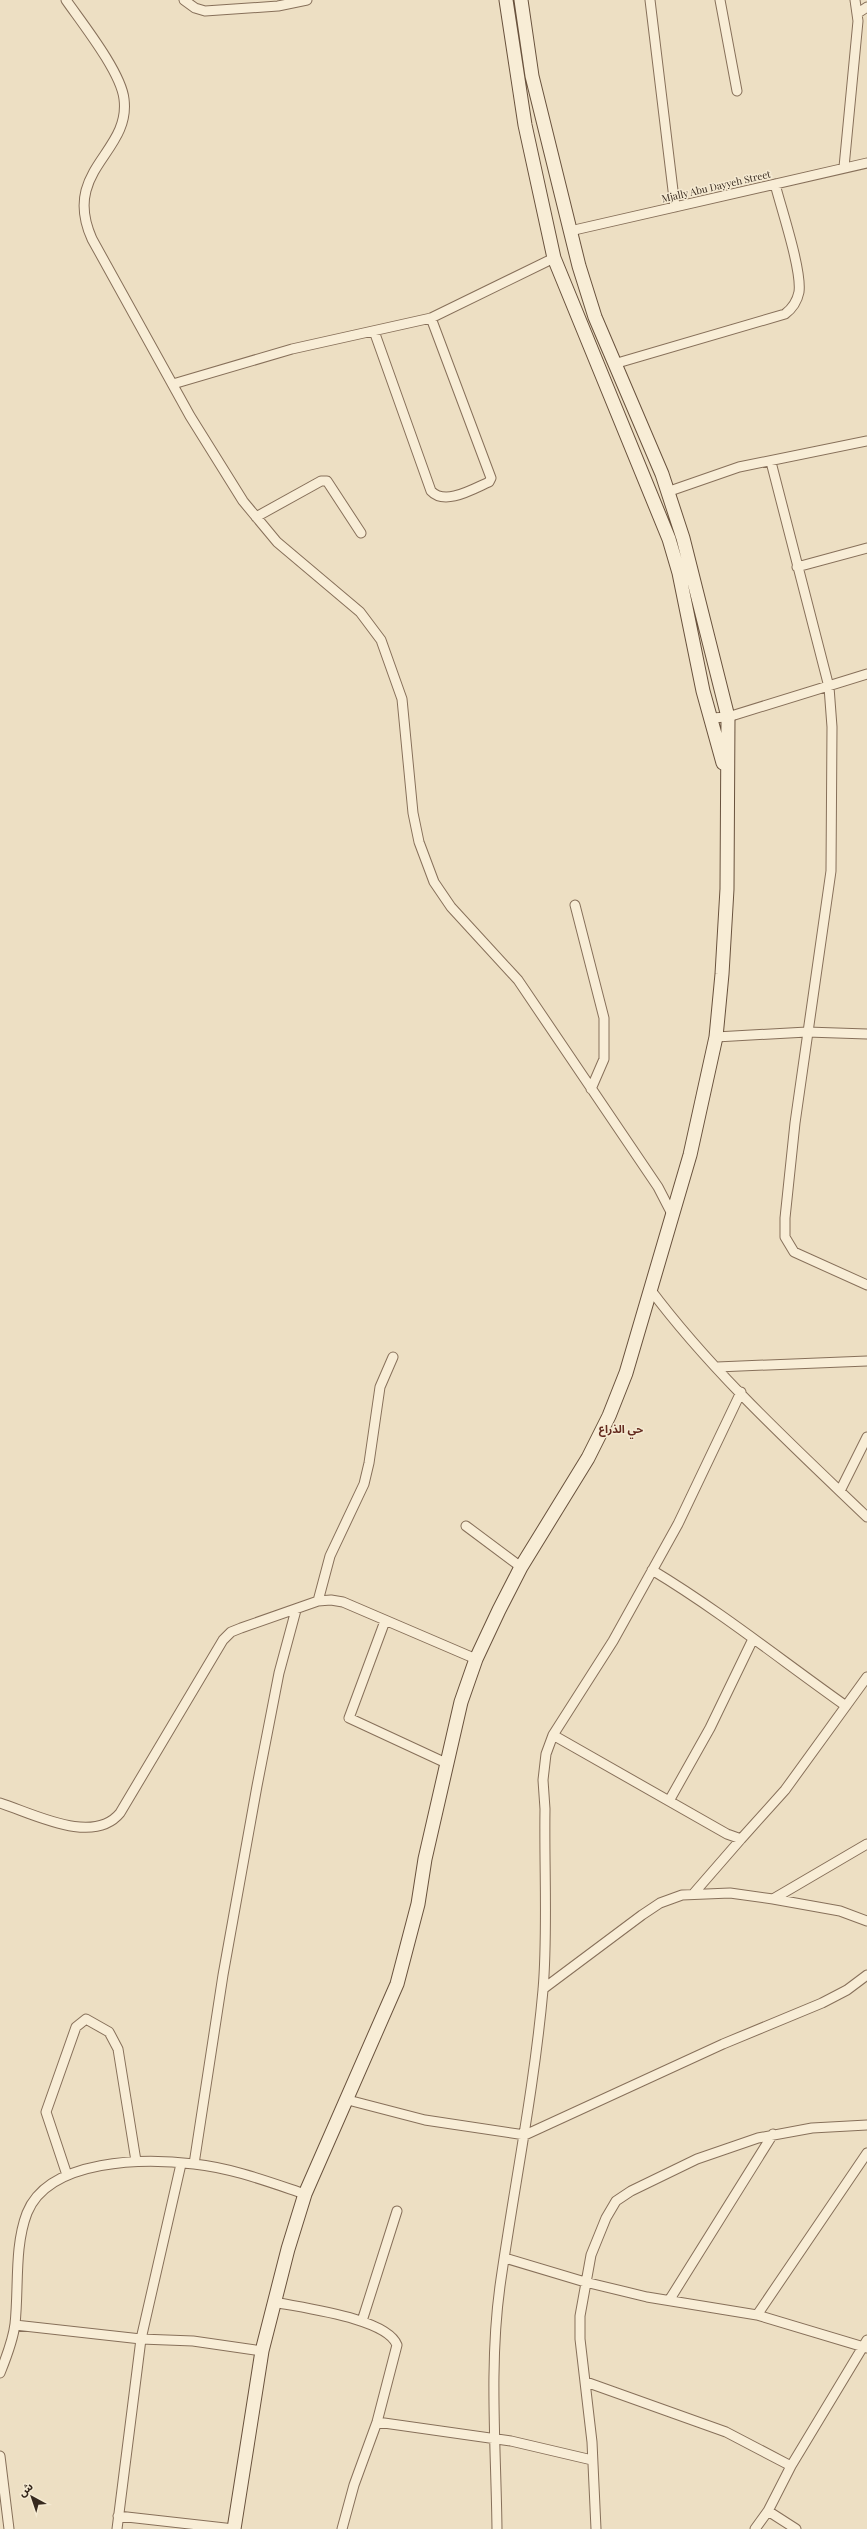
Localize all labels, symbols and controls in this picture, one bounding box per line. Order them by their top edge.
street label: Mjally Abu Dayyeh Street [660,167,772,205]
district label: حي الذراع [599,1421,643,1439]
north arrow [12,2477,52,2517]
text: ش [15,2478,36,2500]

